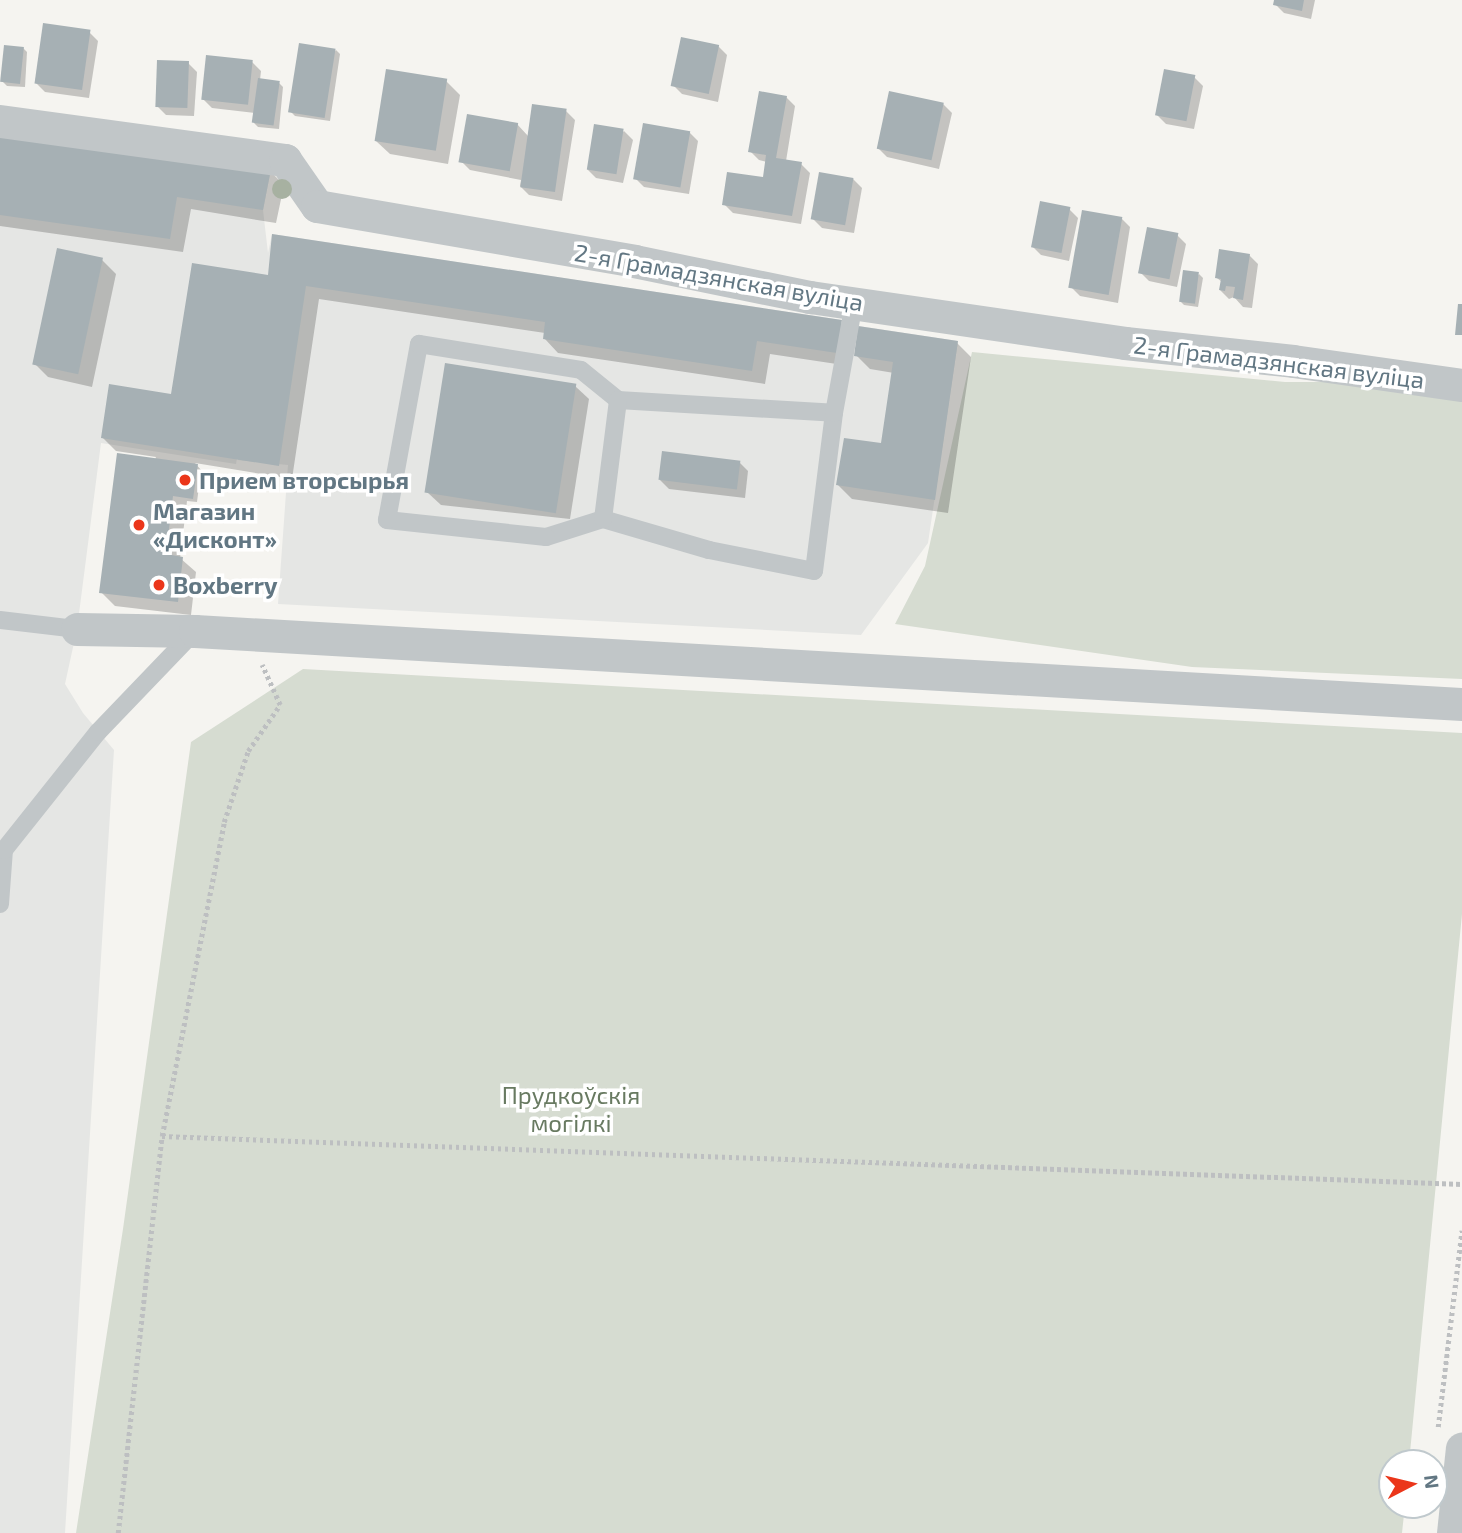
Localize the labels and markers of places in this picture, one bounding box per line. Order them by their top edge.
place label: Прием вторсырья [199,466,409,494]
marker: Прием вторсырья [177,472,193,488]
place label: Магазин «Дисконт» [153,497,277,553]
marker: Магазин «Дисконт» [131,517,147,533]
place label: Boxberry [173,571,278,599]
marker: Boxberry [151,577,167,593]

